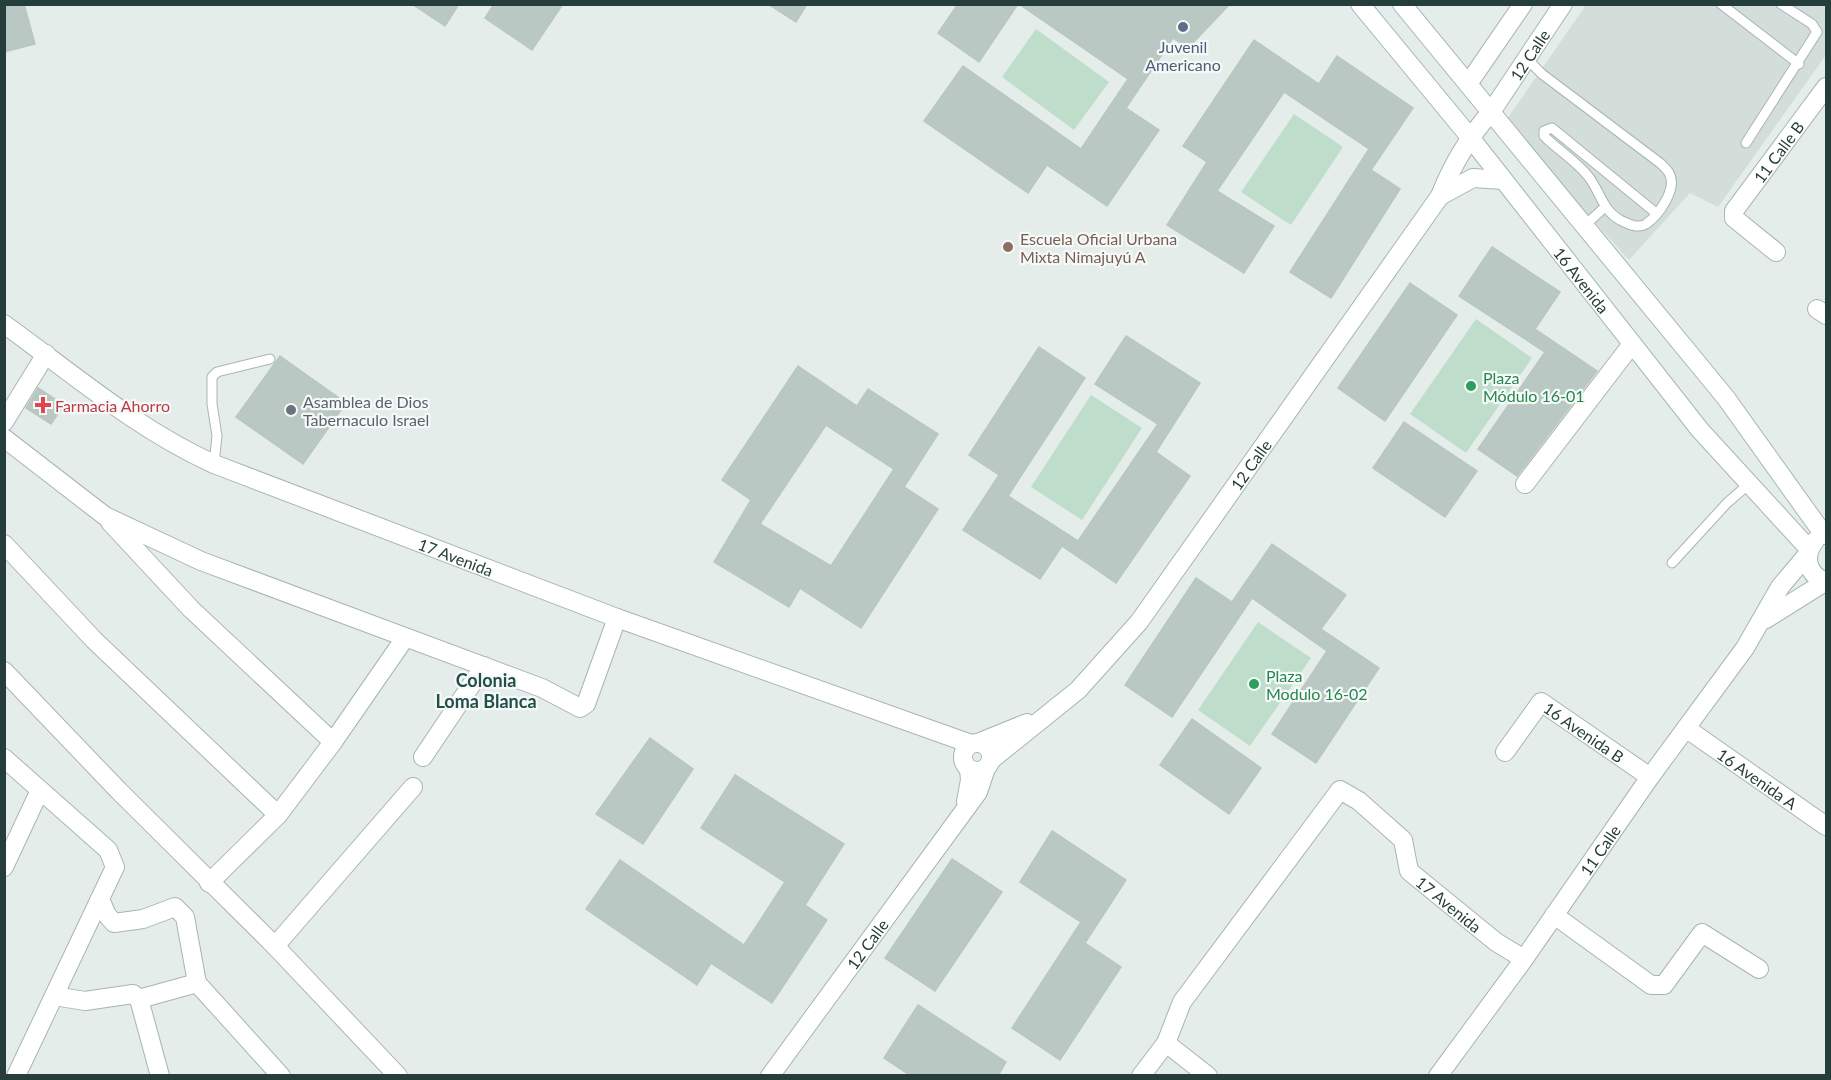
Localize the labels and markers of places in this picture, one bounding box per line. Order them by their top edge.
marker: Juvenil Americano [1176,20,1190,34]
place label: Juvenil Americano [1145,37,1221,74]
place label: Escuela Oficial Urbana Mixta Nimajuyú A [1020,229,1177,266]
marker: Escuela Oficial Urbana Mixta Nimajuyú A [1001,240,1015,254]
place label: Plaza Módulo 16-01 [1483,368,1585,405]
marker: Plaza Módulo 16-01 [1464,379,1478,393]
place label: Asamblea de Dios Tabernaculo Israel [303,392,429,429]
place label: Farmacia Ahorro [55,396,170,415]
marker: Farmacia Ahorro [36,398,50,412]
marker: Asamblea de Dios Tabernaculo Israel [284,403,298,417]
place label: Plaza Modulo 16-02 [1266,666,1368,703]
marker: Plaza Modulo 16-02 [1247,677,1261,691]

